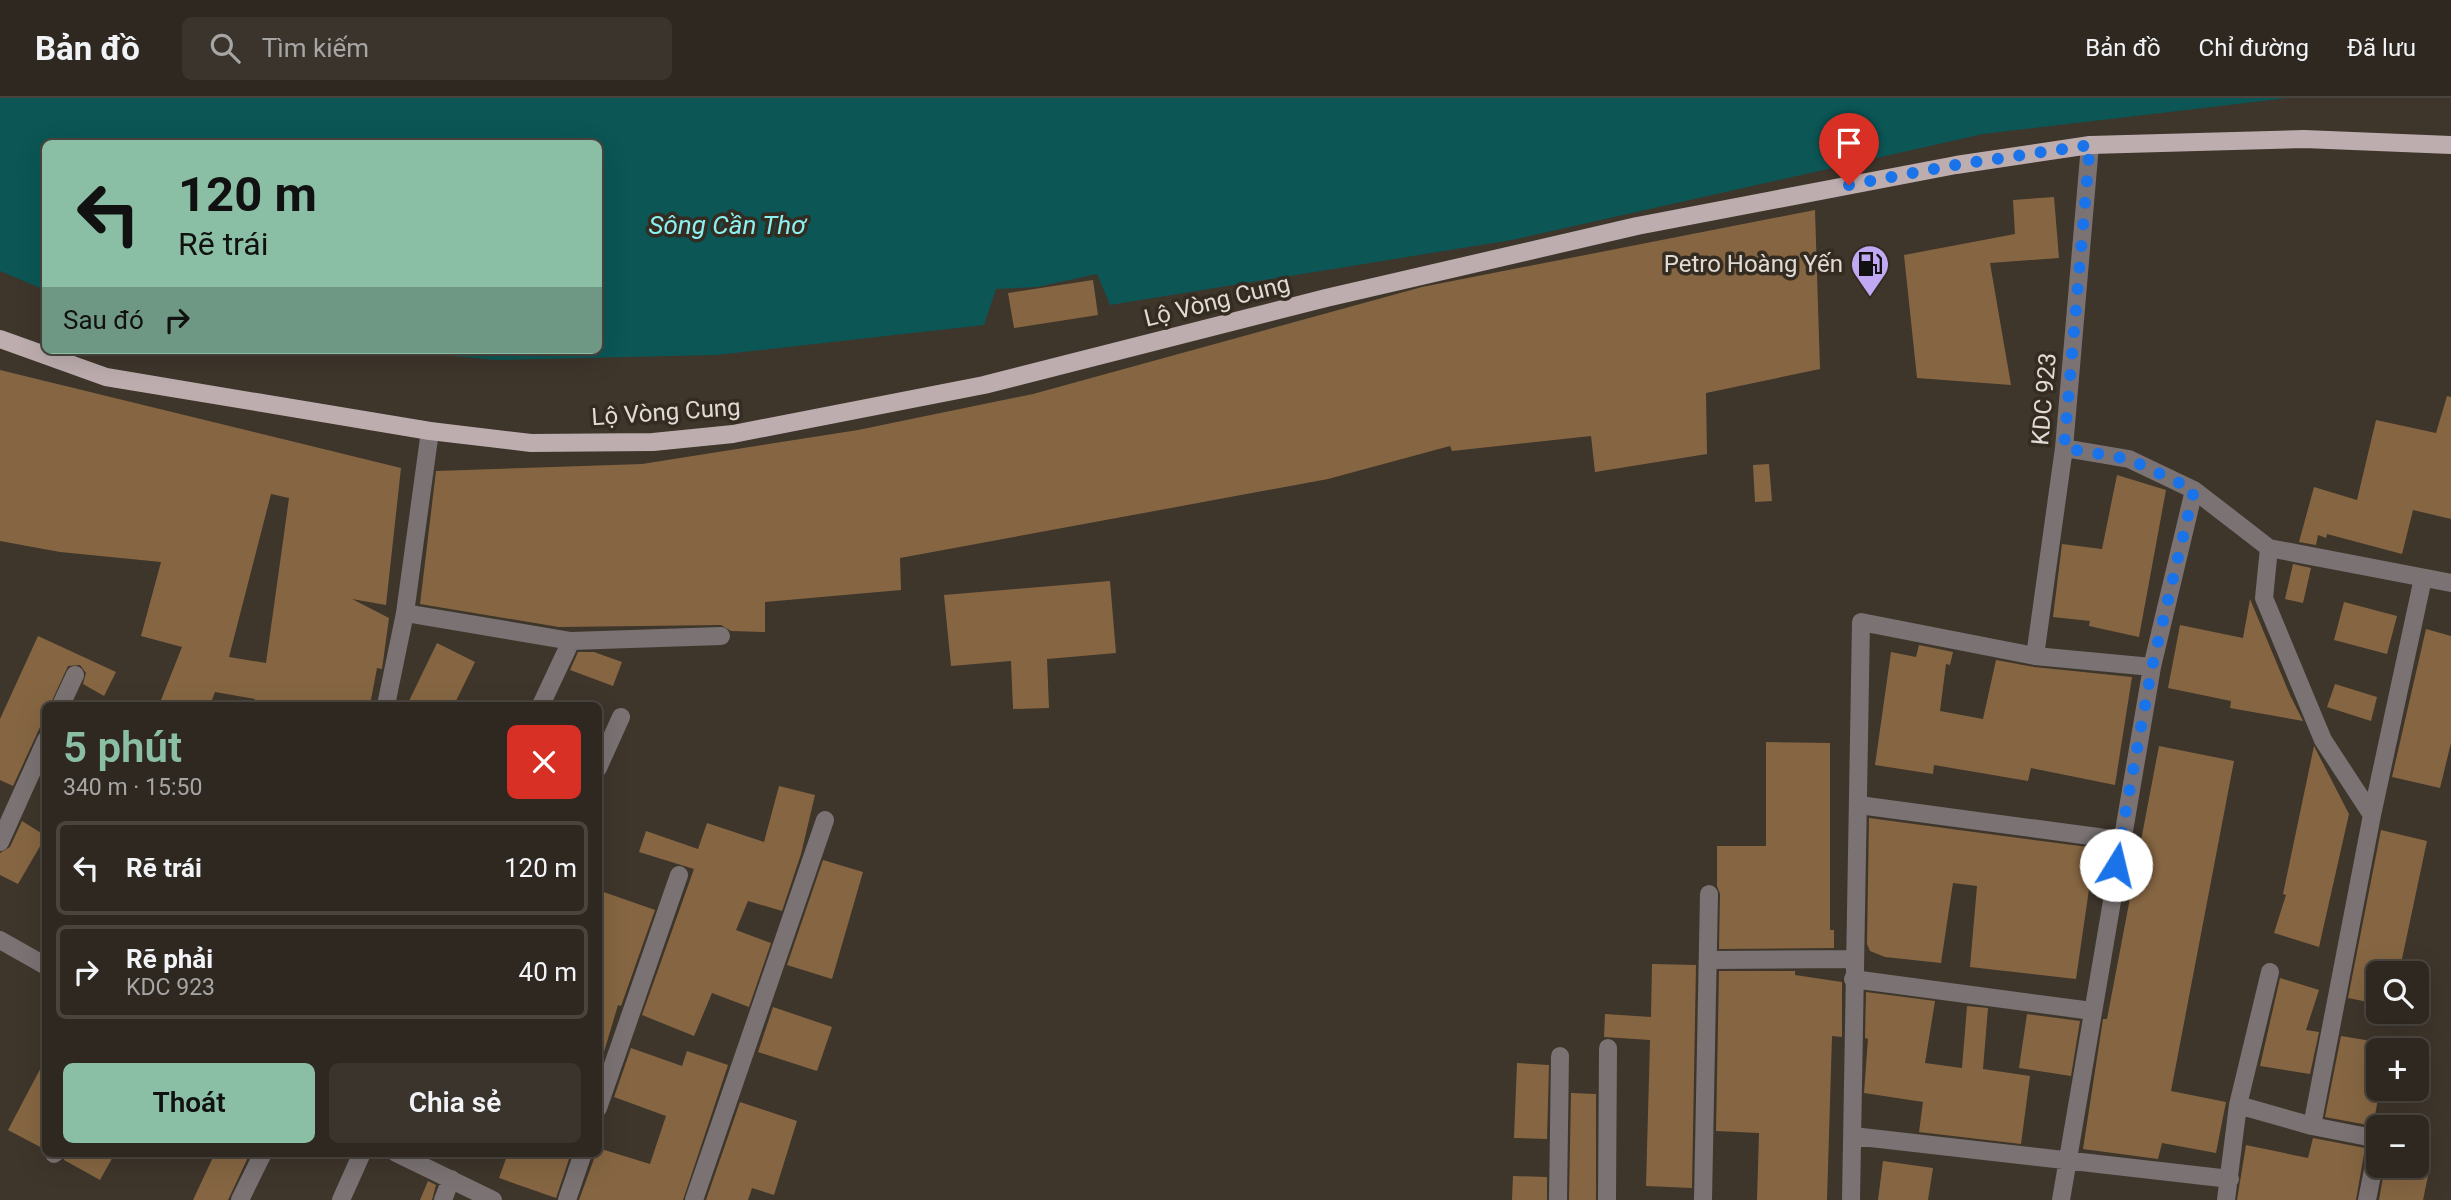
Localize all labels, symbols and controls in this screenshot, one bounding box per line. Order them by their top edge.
search box [182,17,672,80]
text: Bản đồ [35,29,140,68]
icon: search [206,29,244,67]
text: Tìm kiếm [262,33,369,63]
text: Bản đồ [2085,34,2161,62]
text: Chỉ đường [2199,34,2309,62]
text: Đã lưu [2347,34,2416,62]
pin [1819,113,1879,185]
icon: arrive [1830,124,1868,162]
text: 120 m [178,166,317,223]
icon: left [63,168,154,259]
water label: Sông Cần Thơ [648,210,808,240]
text: Rẽ trái [178,225,269,263]
fuel station icon: Petro Hoàng Yến [1849,243,1891,298]
place label: Petro Hoàng Yến [1664,250,1843,278]
street label: Lộ Vòng Cung [1141,269,1293,333]
icon: right [158,301,196,339]
text: Sau đó [63,305,144,335]
street label: KDC 923 [2026,352,2062,446]
street label: Lộ Vòng Cung [591,393,741,431]
text: 5 phút [63,723,182,772]
button: close [507,725,581,799]
text: 340 m · 15:50 [63,774,202,801]
position arrow [2079,828,2153,902]
icon: left [67,849,105,887]
text: Rẽ trái [126,853,202,883]
text: 120 m [504,853,577,883]
text: Rẽ phải [126,944,213,974]
icon: right [67,953,105,991]
text: 40 m [519,957,577,987]
map controls [2366,961,2429,1178]
button: search [2366,961,2429,1024]
text: KDC 923 [126,974,215,1001]
button: + [2366,1038,2429,1101]
button: Thoát [63,1063,315,1143]
button: Chia sẻ [329,1063,581,1143]
button: − [2366,1115,2429,1178]

